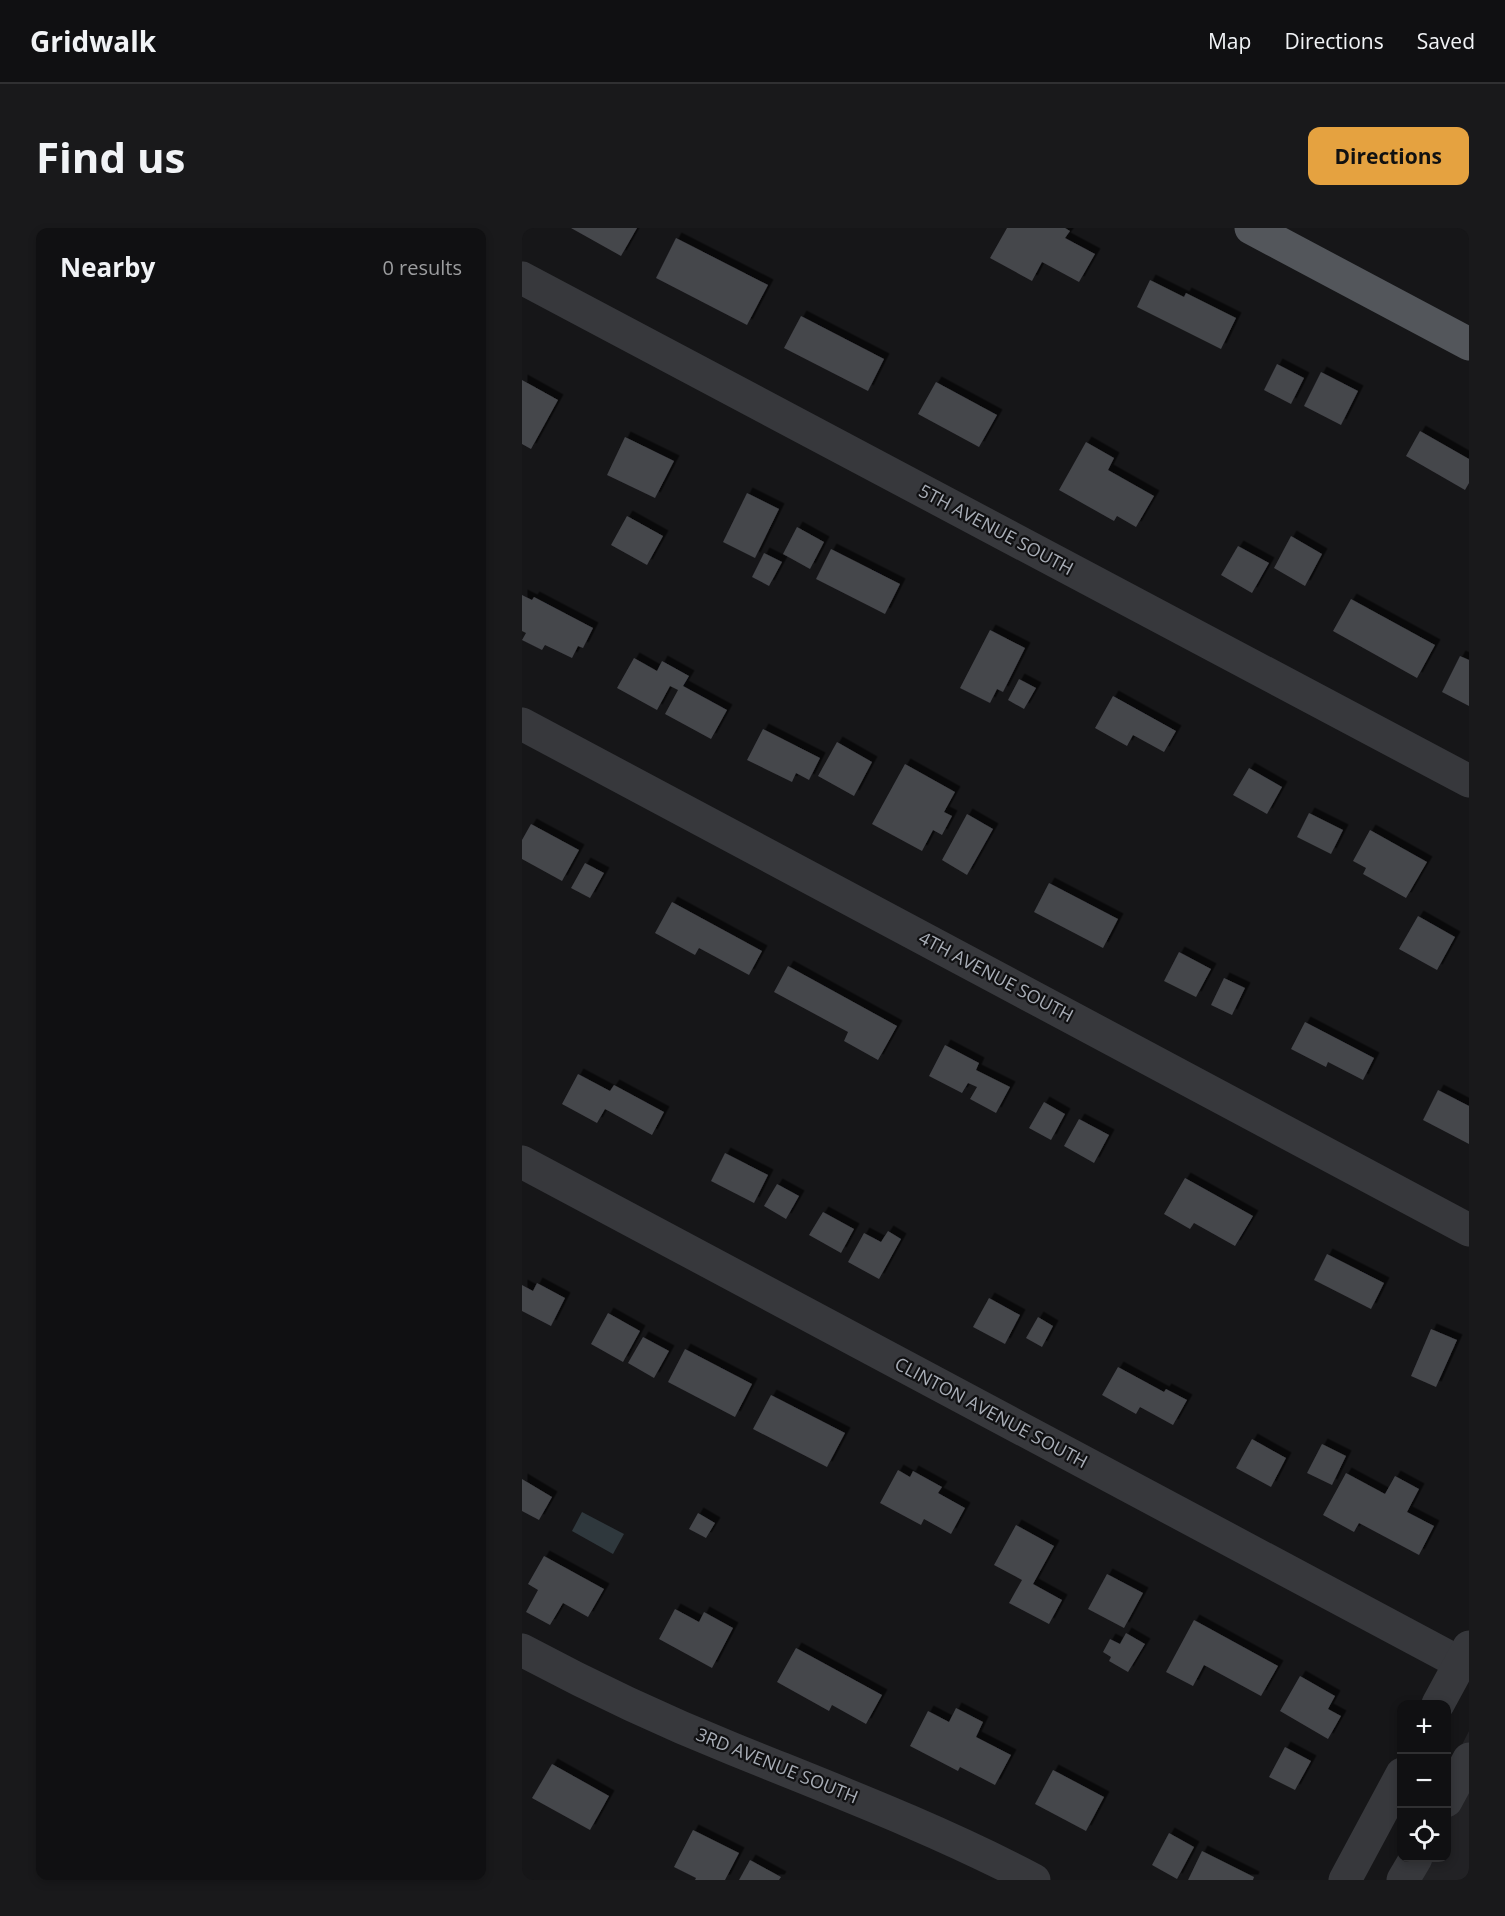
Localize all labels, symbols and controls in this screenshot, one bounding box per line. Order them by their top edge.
text: Gridwalk [30,22,156,60]
text: Map [1208,27,1251,55]
text: Directions [1284,27,1384,55]
text: Saved [1417,27,1475,55]
button: Directions [1308,127,1469,185]
text: Find us [36,128,185,185]
text: Nearby [60,249,155,285]
text: 0 results [382,254,462,281]
street label: 5TH AVENUE SOUTH [915,478,1078,580]
street label: 4TH AVENUE SOUTH [915,925,1078,1027]
street label: CLINTON AVENUE SOUTH [891,1351,1092,1473]
map controls [1397,1700,1451,1862]
button: + [1397,1700,1451,1754]
street label: 3RD AVENUE SOUTH [693,1722,862,1809]
button: − [1397,1754,1451,1808]
button: locate [1397,1808,1451,1862]

